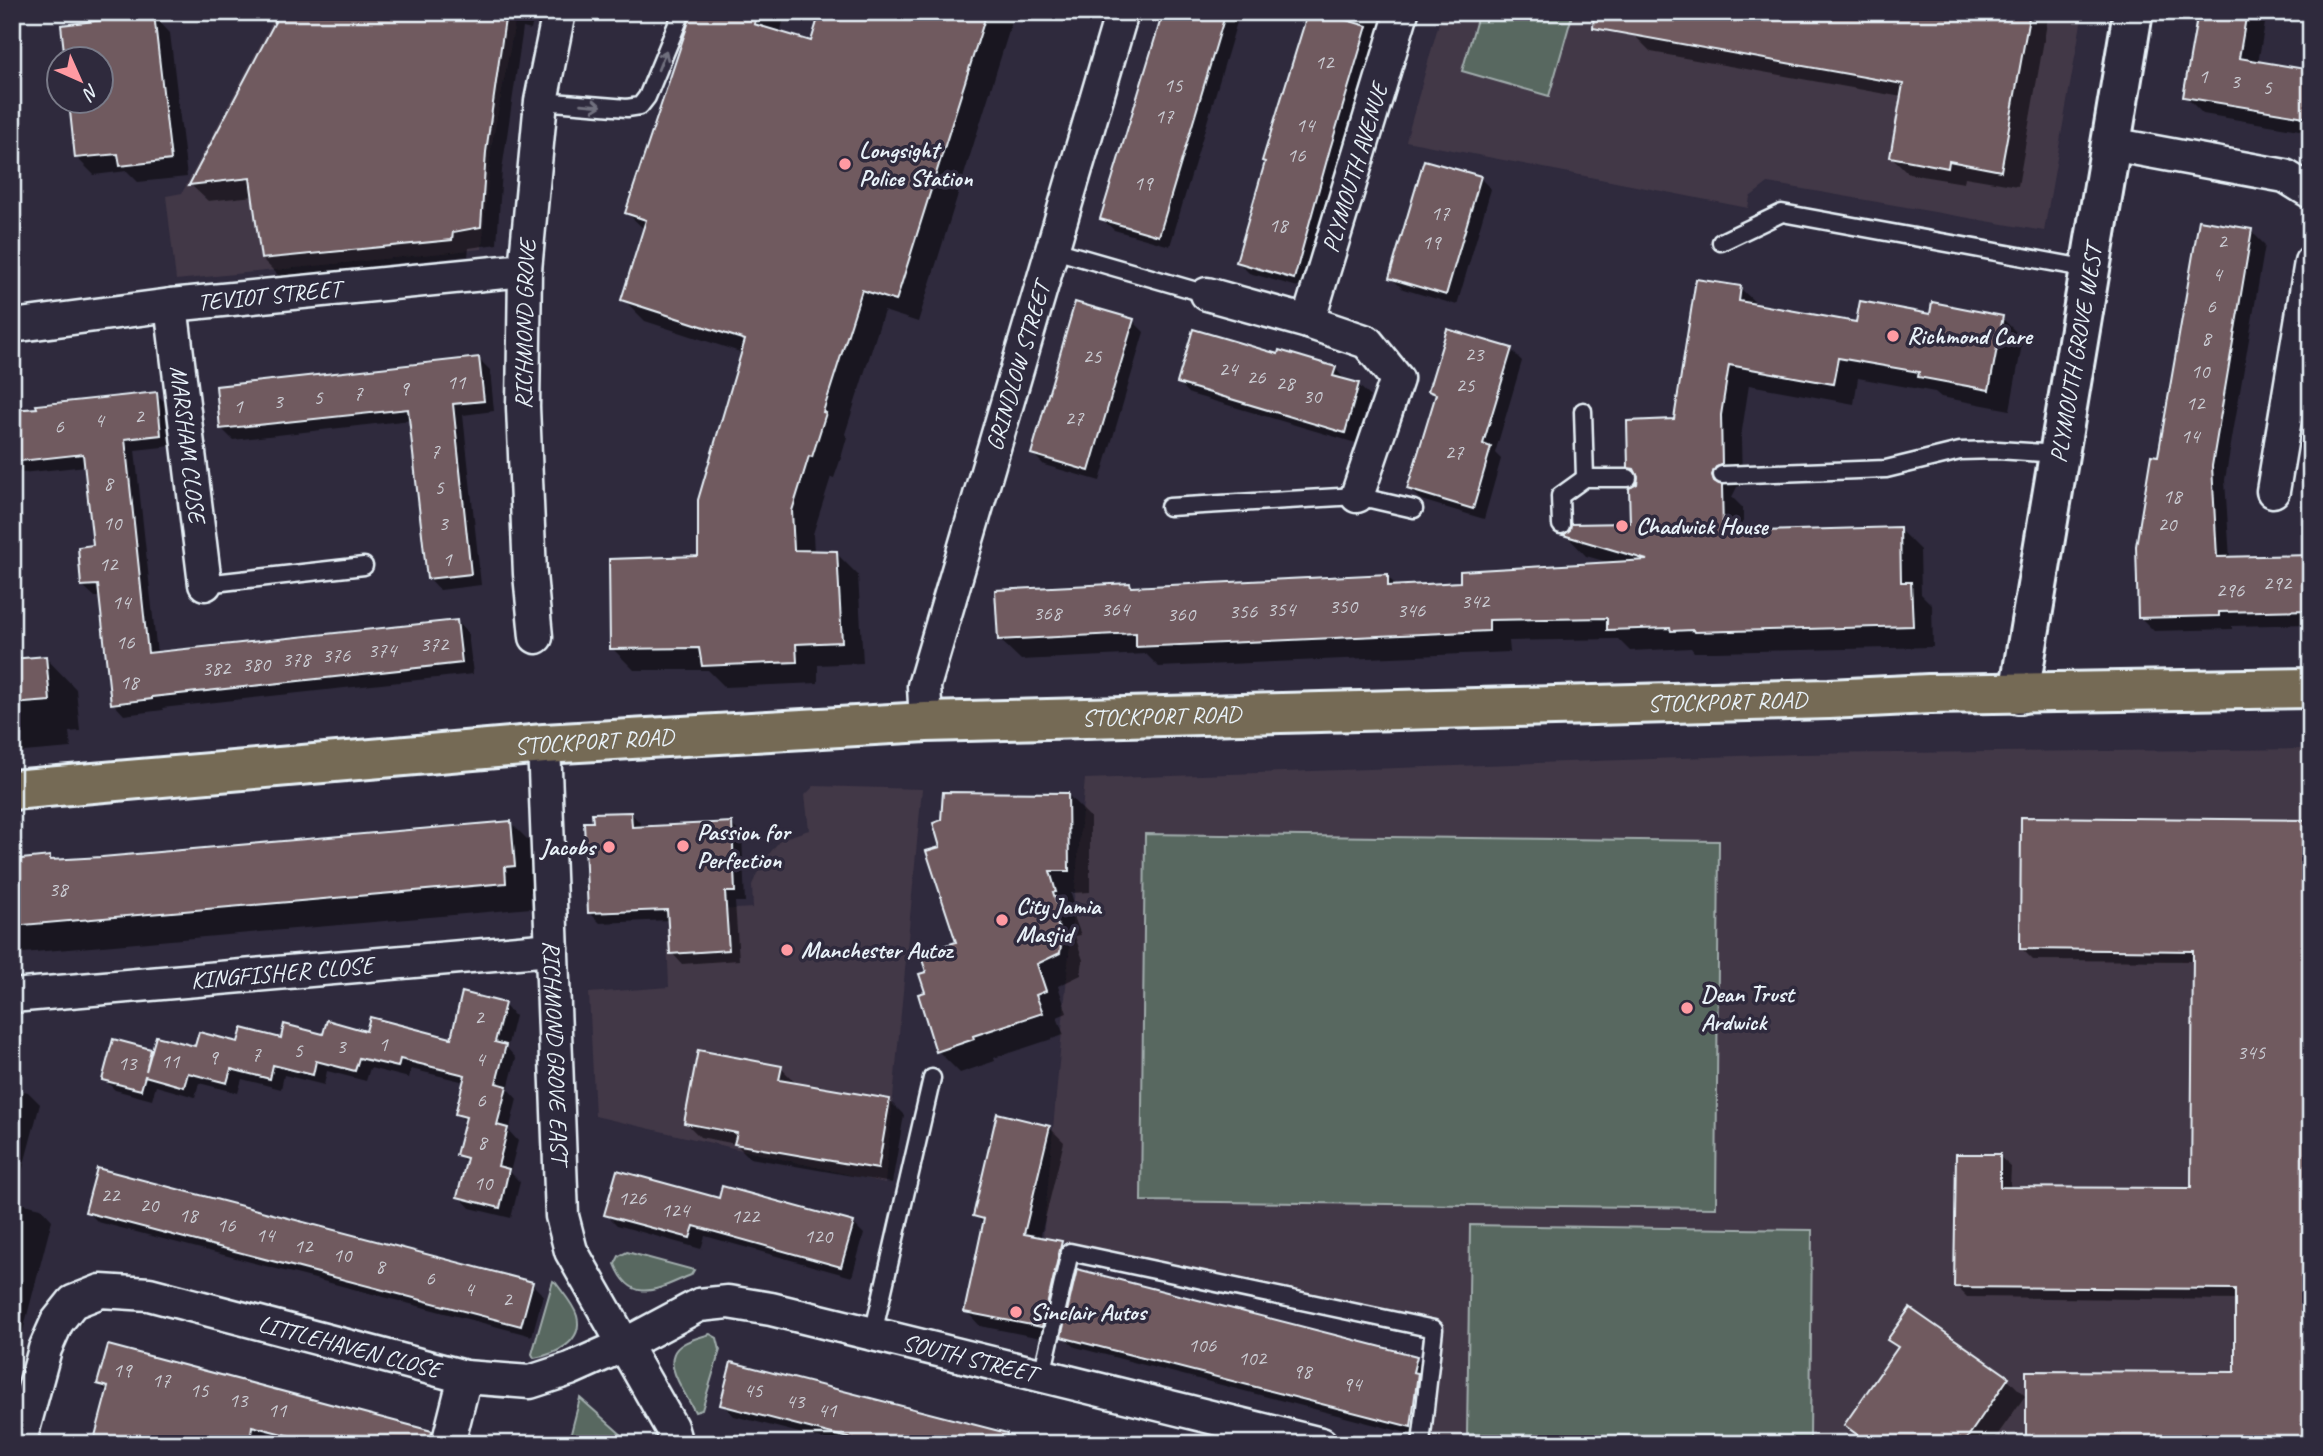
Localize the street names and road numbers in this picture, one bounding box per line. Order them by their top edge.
street label: PLYMOUTH AVENUE [1315,77,1395,256]
street label: RICHMOND GROVE [508,235,543,409]
street label: PLYMOUTH GROVE WEST [2043,237,2110,465]
street label: TEVIOT STREET [196,273,347,317]
street label: GRINDLOW STREET [979,274,1058,454]
street label: MARSHAM CLOSE [164,364,213,527]
street label: STOCKPORT ROAD [1647,685,1809,719]
street label: STOCKPORT ROAD [1081,699,1243,733]
street label: STOCKPORT ROAD [513,721,676,761]
street label: RICHMOND GROVE EAST [537,940,575,1170]
street label: KINGFISHER CLOSE [190,949,377,995]
street label: LITTLEHAVEN CLOSE [255,1308,446,1386]
street label: SOUTH STREET [899,1327,1044,1390]

